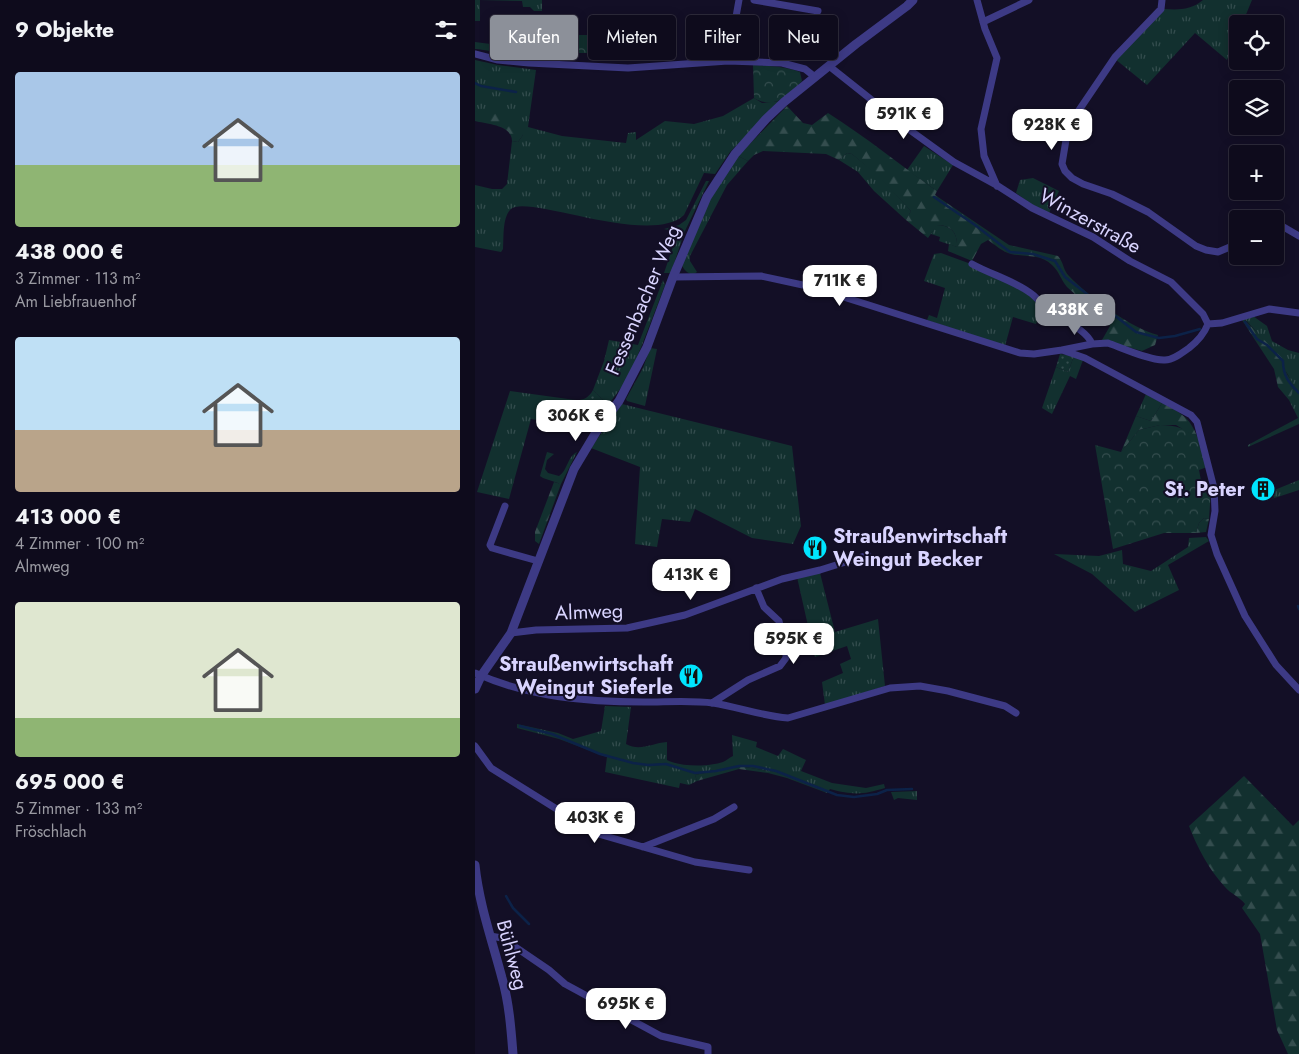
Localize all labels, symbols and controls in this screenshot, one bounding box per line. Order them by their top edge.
text: 9 Objekte [15,15,114,45]
chip: Kaufen [490,15,578,60]
chip: Mieten [588,15,676,60]
chip: Filter [686,15,759,60]
chip: Neu [769,15,838,60]
map controls [1229,15,1284,265]
button: locate [1229,15,1284,70]
icon: filters [432,16,460,44]
button: layers [1229,80,1284,135]
pin: 591K € [863,98,945,140]
text: 591K € [876,102,932,125]
icon: home [193,105,283,195]
pin: 928K € [1011,108,1093,151]
text: 928K € [1023,113,1081,136]
button: + [1229,145,1284,200]
street label: Winzerstraße [1034,181,1146,261]
button: − [1229,210,1284,265]
street label: Fessenbacher Weg [598,220,688,380]
text: 438 000 € [15,237,124,267]
pin: 711K € [799,264,881,307]
text: 3 Zimmer · 113 m² [15,267,140,290]
text: 711K € [814,269,866,292]
text: Am Liebfrauenhof [15,290,136,313]
pin: 438K € [1034,294,1116,336]
text: 438K € [1046,298,1104,321]
icon: home [193,370,283,460]
pin: 306K € [535,400,617,442]
text: 306K € [547,404,605,427]
place label: St. Peter [1164,475,1246,504]
building icon: St. Peter [1250,476,1276,502]
text: 413 000 € [15,502,121,532]
place label: Straußenwirtschaft Weingut Becker [833,522,1008,574]
text: 4 Zimmer · 100 m² [15,532,144,555]
restaurant icon: Straußenwirtschaft Weingut Becker [802,535,828,561]
text: Almweg [15,555,70,578]
pin: 413K € [650,558,732,601]
text: 413K € [663,563,719,586]
street label: Almweg [554,596,624,628]
pin: 595K € [753,622,835,665]
text: 595K € [765,627,823,650]
icon: home [193,635,283,725]
place label: Straußenwirtschaft Weingut Sieferle [499,650,674,702]
restaurant icon: Straußenwirtschaft Weingut Sieferle [678,663,704,689]
text: 695 000 € [15,767,125,797]
text: 5 Zimmer · 133 m² [15,797,142,820]
pin: 403K € [554,802,636,844]
text: 403K € [566,806,624,829]
text: Fröschlach [15,820,87,843]
street label: Bühlweg [489,917,535,993]
pin: 695K € [585,988,667,1030]
text: 695K € [597,992,655,1015]

